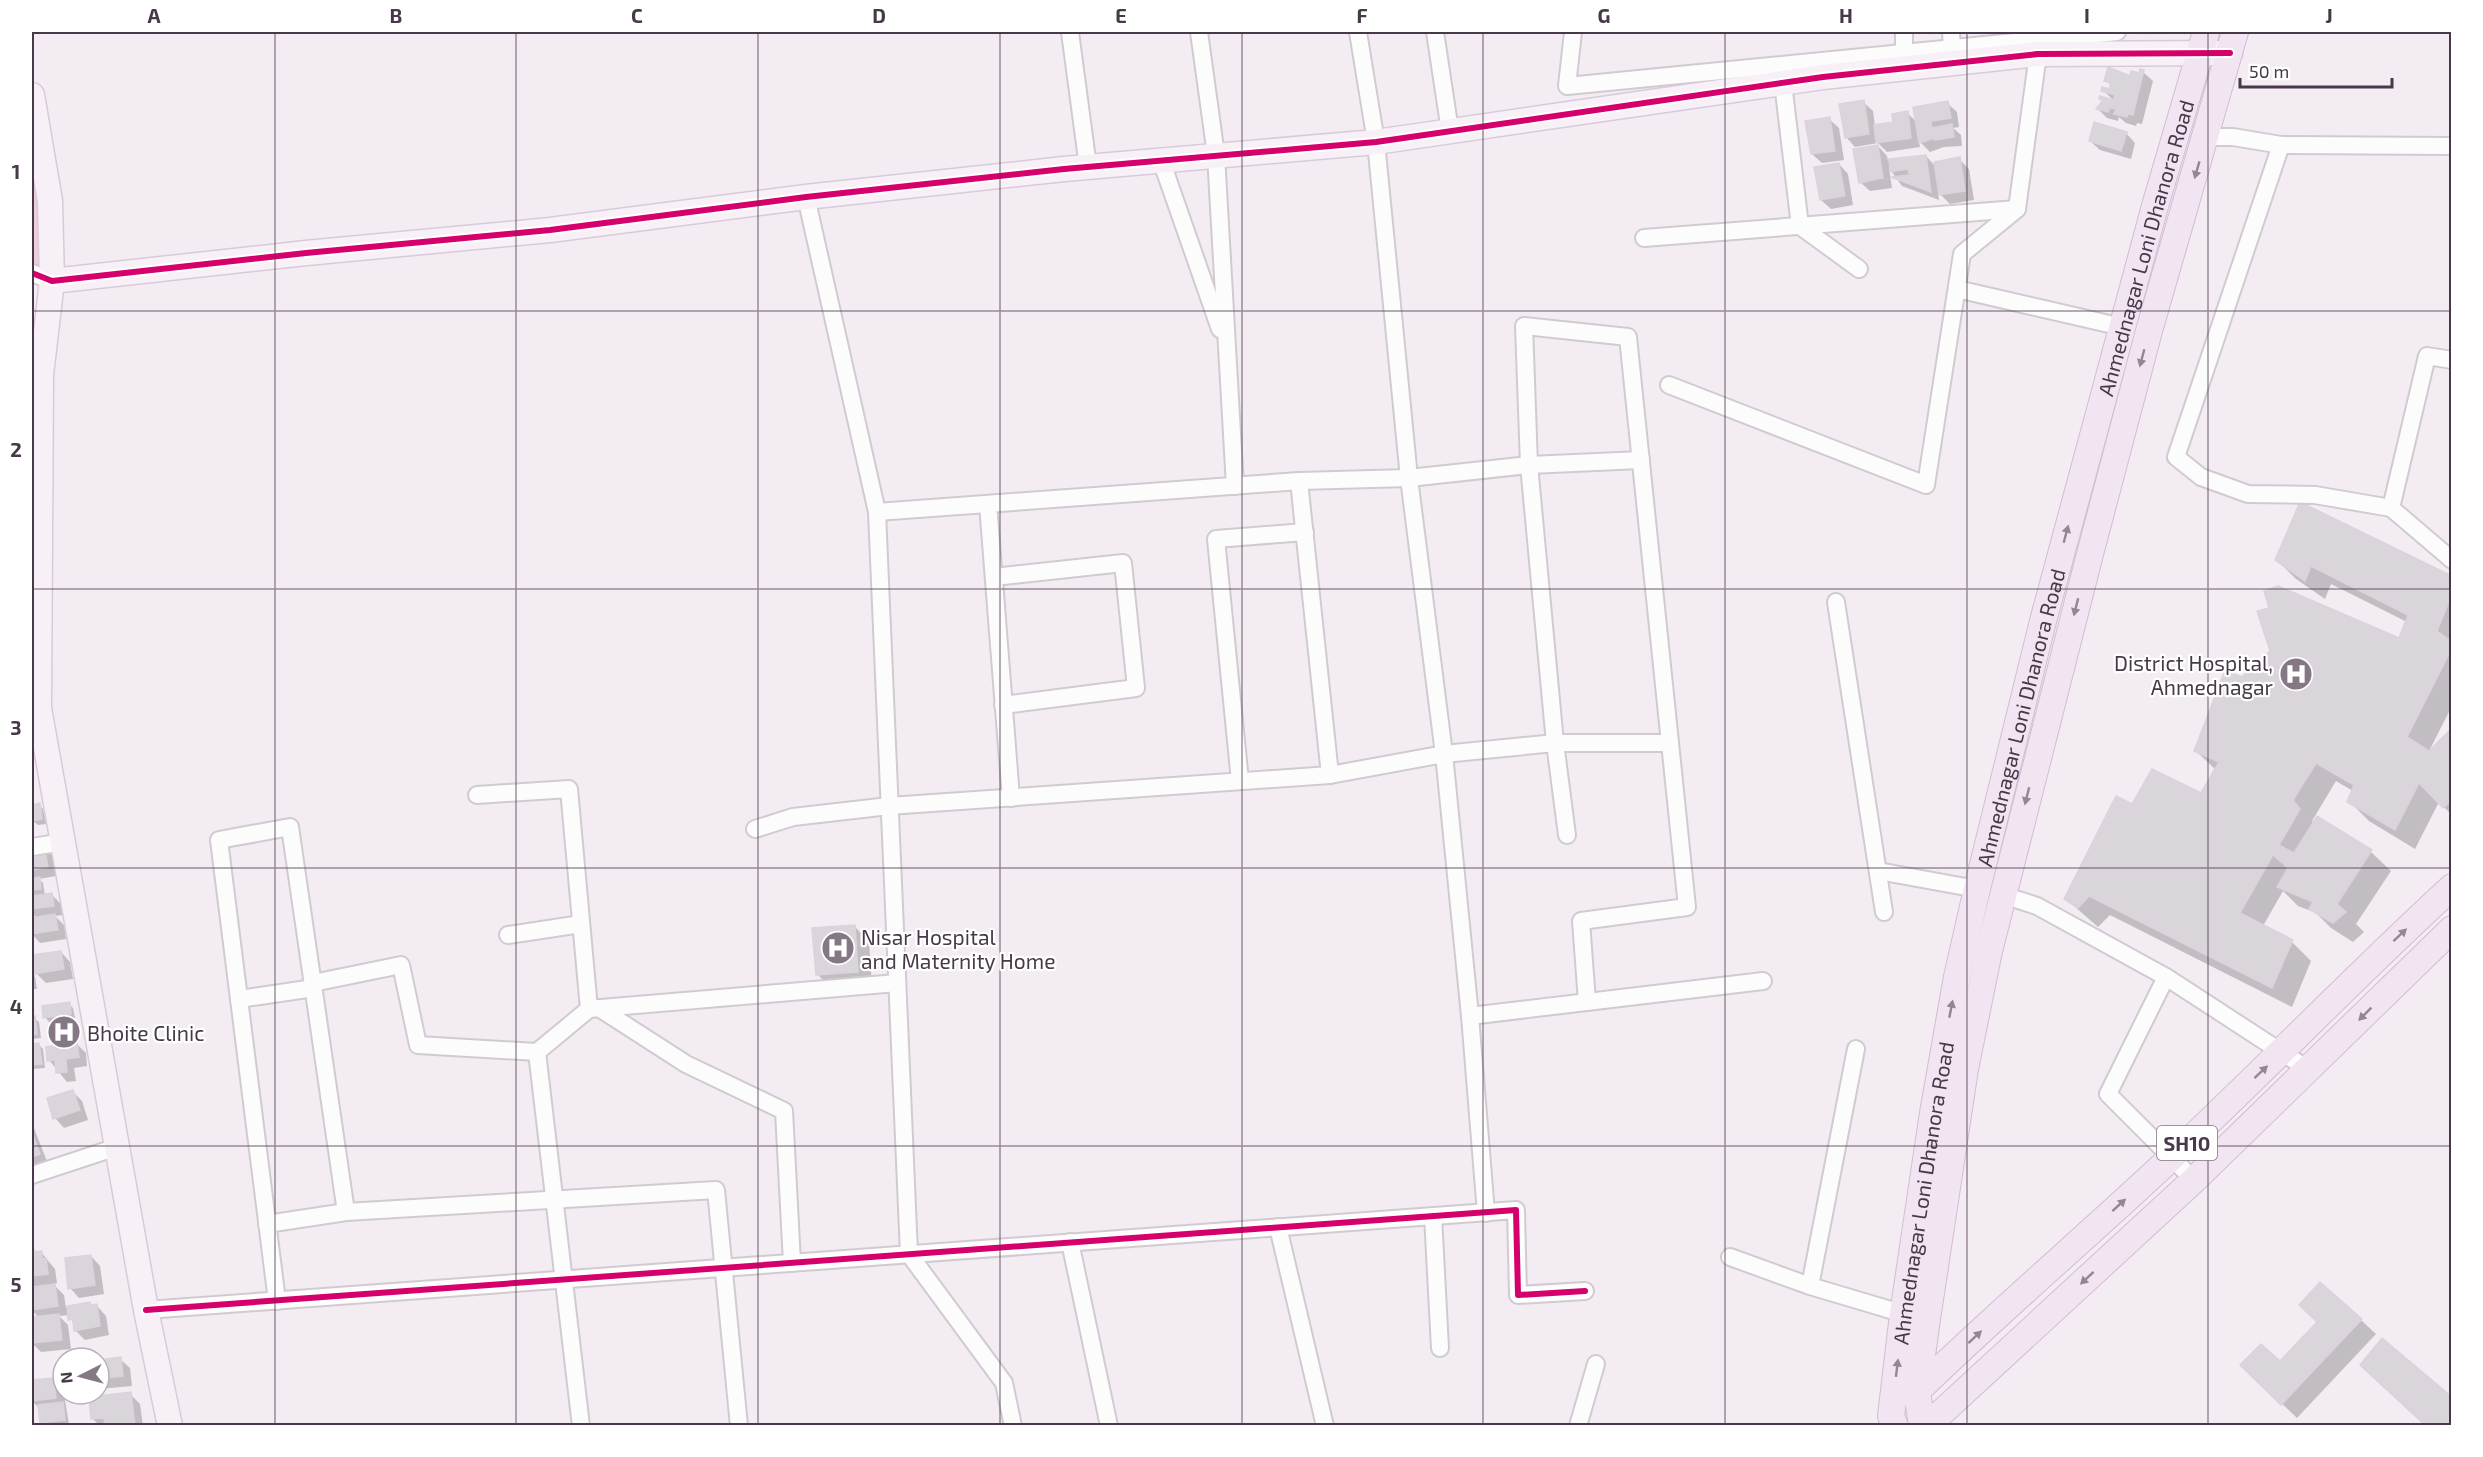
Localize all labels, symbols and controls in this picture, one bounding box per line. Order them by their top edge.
text: A [147,3,161,27]
text: B [390,3,402,27]
text: C [631,3,643,27]
text: D [872,3,886,27]
text: E [1115,3,1127,27]
text: F [1356,3,1368,27]
text: G [1598,3,1610,27]
text: H [1839,3,1853,27]
text: I [2084,3,2090,27]
text: J [2325,3,2333,27]
scale bar [2240,51,2392,89]
text: 50 m [2249,60,2289,82]
street label: Ahmednagar Loni Dhanora Road [2092,97,2198,399]
text: 1 [12,159,20,183]
one-way arrow [2192,161,2201,179]
one-way arrow [2137,348,2147,367]
text: 2 [10,437,22,461]
one-way arrow [2062,525,2071,543]
street label: Ahmednagar Loni Dhanora Road [1971,566,2069,869]
one-way arrow [2071,598,2080,616]
place label: District Hospital, Ahmednagar [2114,650,2274,699]
hospital icon: District Hospital, Ahmednagar [2278,656,2314,692]
text: 3 [10,715,22,739]
one-way arrow [2022,787,2032,805]
place label: Nisar Hospital and Maternity Home [861,924,1055,973]
one-way arrow [2392,928,2407,942]
hospital icon: Nisar Hospital and Maternity Home [820,930,856,966]
text: 4 [10,994,23,1018]
one-way arrow [1947,999,1956,1018]
one-way arrow [2358,1006,2372,1021]
hospital icon: Bhoite Clinic [46,1014,82,1050]
place label: Bhoite Clinic [87,1020,204,1045]
street label: Ahmednagar Loni Dhanora Road [1887,1040,1958,1346]
one-way arrow [2254,1066,2268,1080]
road number: SH10 [2157,1126,2217,1160]
one-way arrow [2111,1199,2126,1212]
one-way arrow [2080,1271,2094,1285]
text: 5 [10,1272,22,1296]
one-way arrow [1967,1330,1982,1344]
north arrow [51,1346,111,1406]
one-way arrow [1892,1358,1902,1377]
text: N [56,1371,76,1384]

